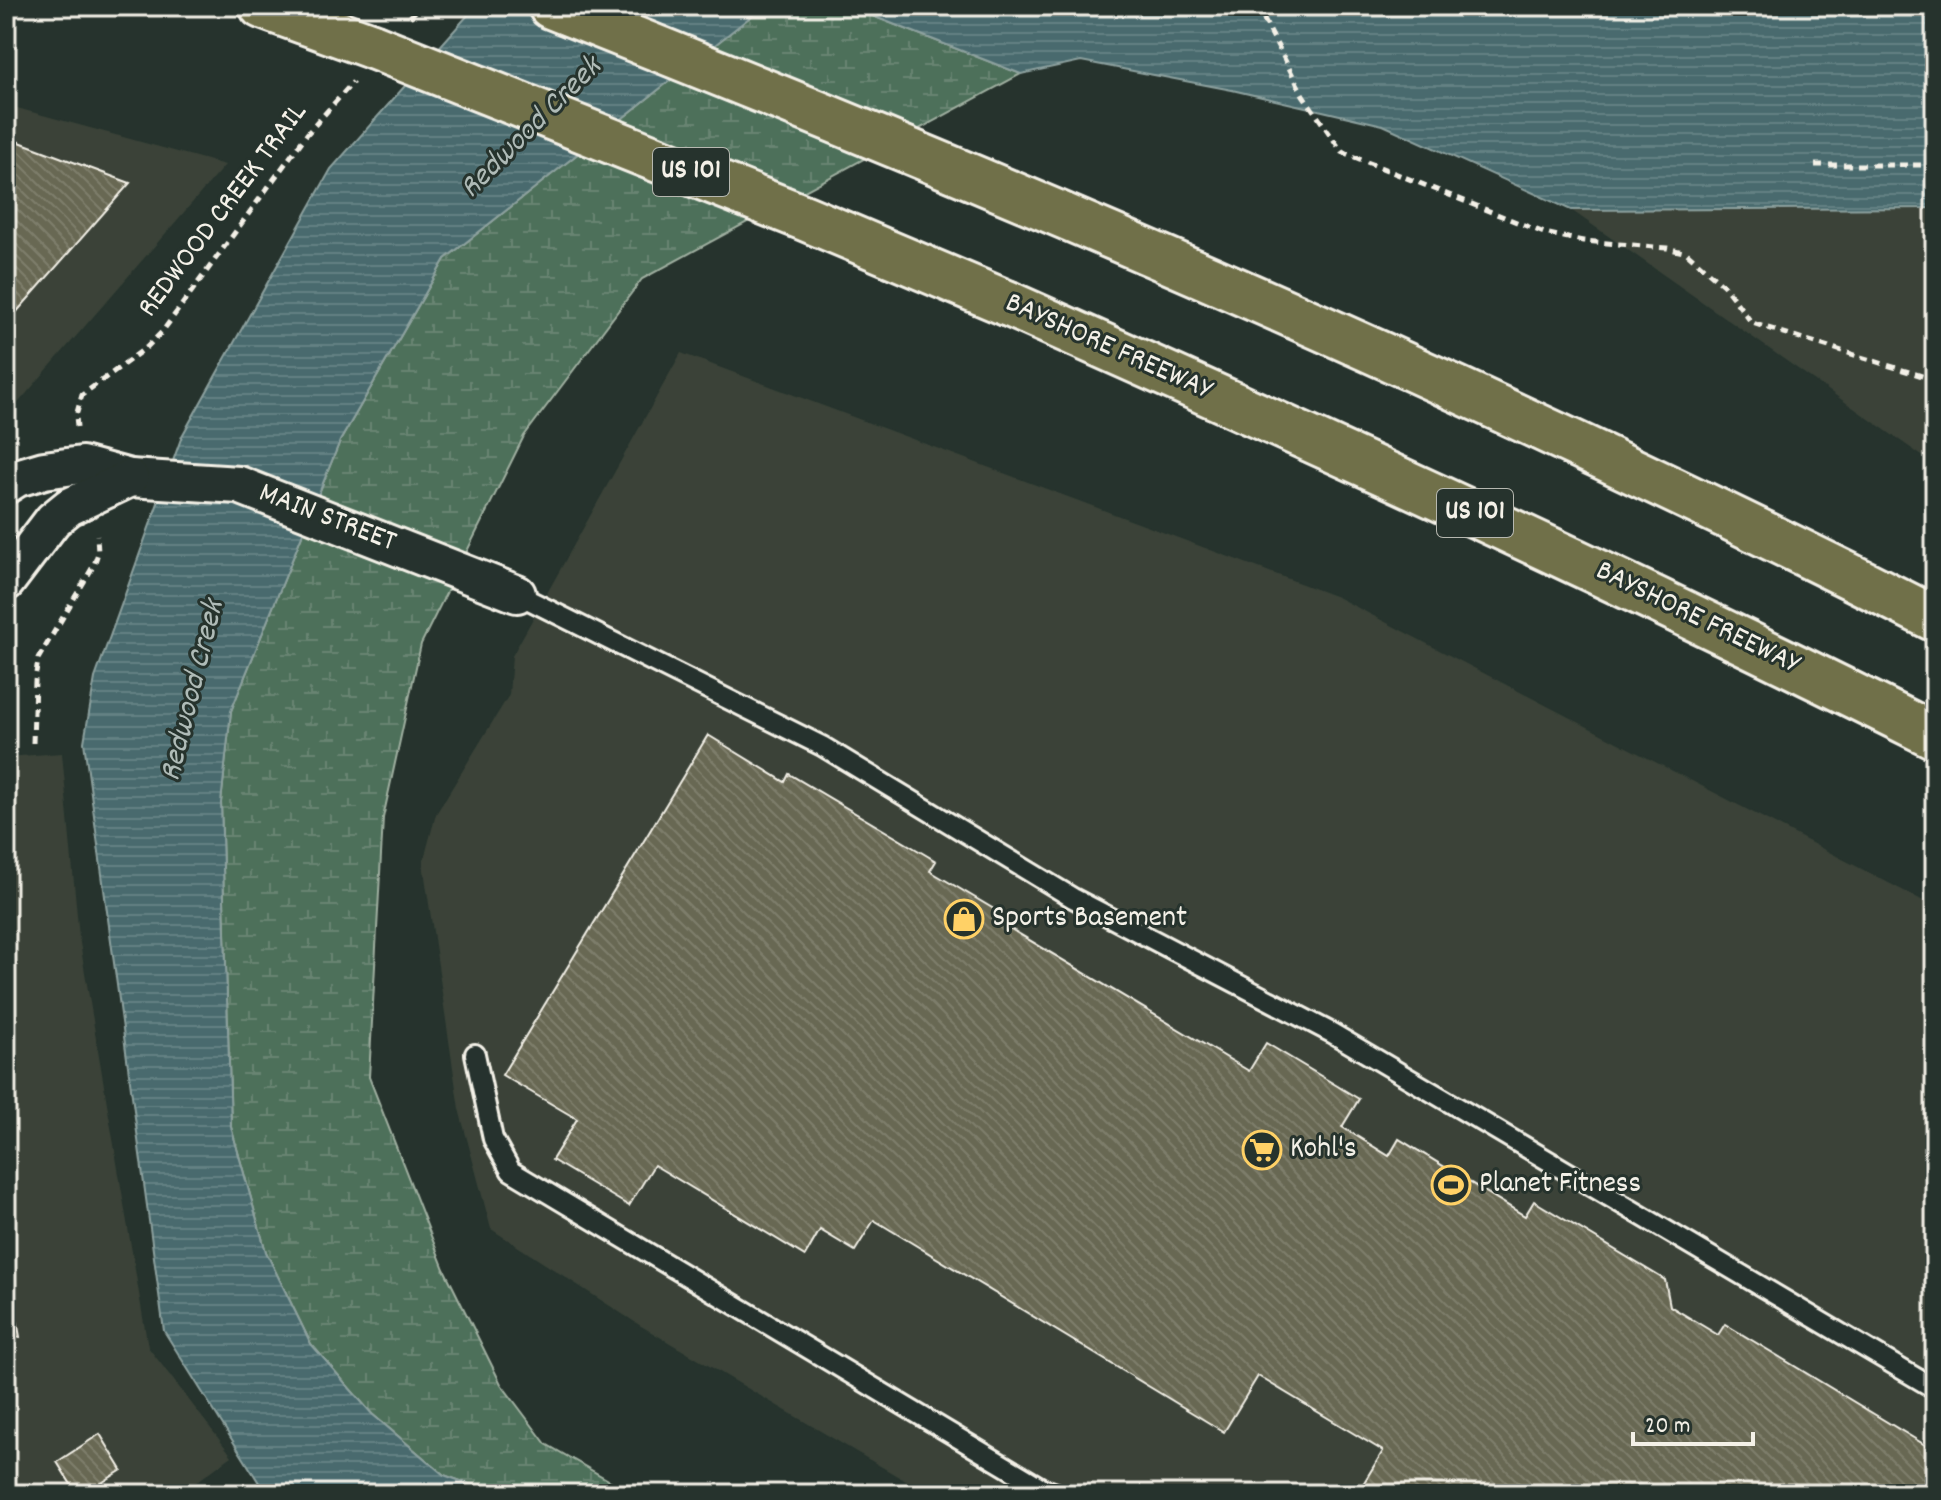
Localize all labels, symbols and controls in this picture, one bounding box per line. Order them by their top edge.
water label: Redwood Creek [450,45,616,211]
street label: REDWOOD CREEK TRAIL [129,94,319,328]
road number: US 101 [653,148,729,196]
street label: BAYSHORE FREEWAY [998,283,1219,413]
street label: MAIN STREET [252,473,402,565]
road number: US 101 [1437,489,1513,537]
street label: BAYSHORE FREEWAY [1588,551,1807,687]
water label: Redwood Creek [149,593,239,786]
shop icon: Sports Basement [943,898,985,940]
place label: Sports Basement [992,898,1187,941]
supermarket icon: Kohl's [1241,1129,1283,1171]
place label: Kohl's [1290,1129,1357,1172]
sports icon: Planet Fitness [1430,1164,1472,1206]
place label: Planet Fitness [1479,1164,1641,1207]
scale bar [1633,1396,1753,1446]
text: 20 m [1645,1410,1691,1444]

